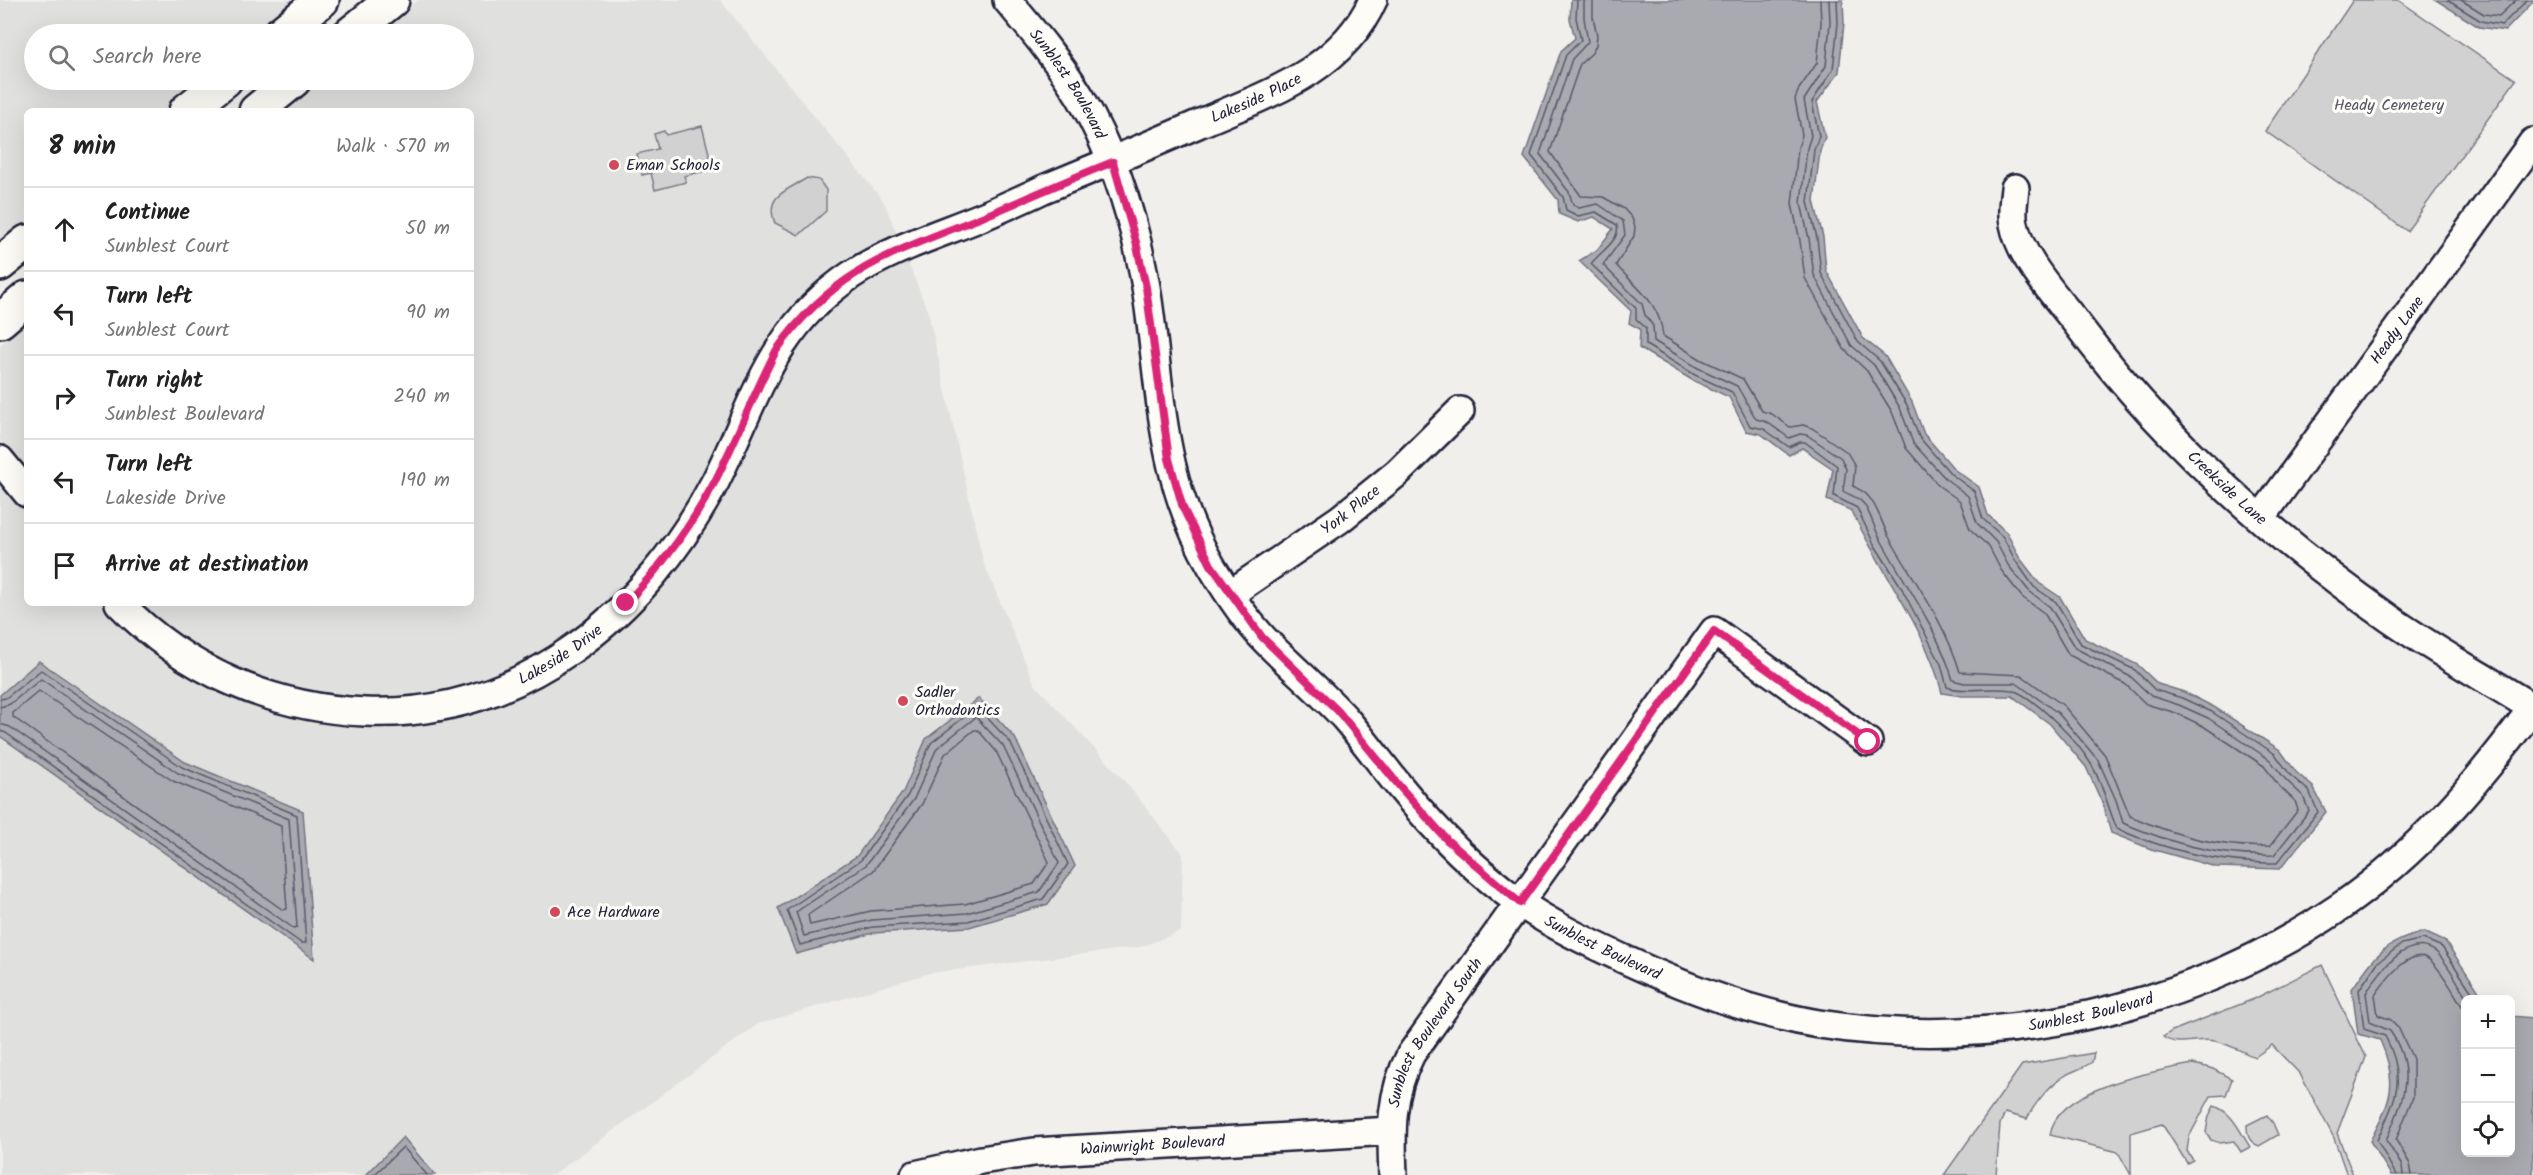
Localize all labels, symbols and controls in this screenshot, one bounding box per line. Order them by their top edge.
street label: Sunblest Boulevard [1023,23,1113,144]
search box [24,24,474,90]
text: Search here [93,40,201,75]
icon: search [45,41,78,74]
street label: Lakeside Place [1207,66,1307,130]
park label: Heady Cemetery [2334,93,2445,118]
text: 8 min [48,126,116,168]
text: Walk · 570 m [336,131,450,163]
place label: Eman Schools [626,153,720,178]
marker: Eman Schools [607,158,621,172]
text: Continue [105,196,190,231]
icon: ahead [48,213,81,246]
text: 50 m [405,213,450,245]
text: Sunblest Court [105,231,230,263]
text: Turn left [105,280,192,315]
street label: Heady Lane [2364,291,2430,370]
icon: left [48,297,81,330]
text: 90 m [406,297,450,329]
text: Sunblest Court [105,315,230,347]
text: Turn right [105,364,203,399]
icon: right [48,381,81,414]
text: 240 m [393,381,450,413]
text: Sunblest Boulevard [105,399,264,431]
street label: Creekside Lane [2181,445,2273,531]
text: Turn left [105,448,192,483]
icon: left [48,465,81,498]
text: 190 m [400,465,450,497]
street label: York Place [1315,479,1386,541]
text: Lakeside Drive [105,483,226,515]
text: Arrive at destination [105,548,308,583]
icon: arrive [48,549,81,582]
route end [612,589,638,615]
street label: Lakeside Drive [514,618,608,691]
place label: Sadler Orthodontics [915,680,1000,723]
marker: Sadler Orthodontics [896,694,910,708]
route start [1854,728,1880,754]
place label: Ace Hardware [567,900,660,925]
marker: Ace Hardware [548,905,562,919]
street label: Sunblest Boulevard [1540,909,1666,987]
street label: Sunblest Boulevard South [1382,952,1489,1109]
street label: Sunblest Boulevard [2027,986,2157,1038]
map controls [2461,995,2515,1157]
button: + [2461,995,2515,1049]
button: − [2461,1049,2515,1103]
button: locate [2461,1103,2515,1157]
street label: Wainwright Boulevard [1079,1128,1227,1162]

